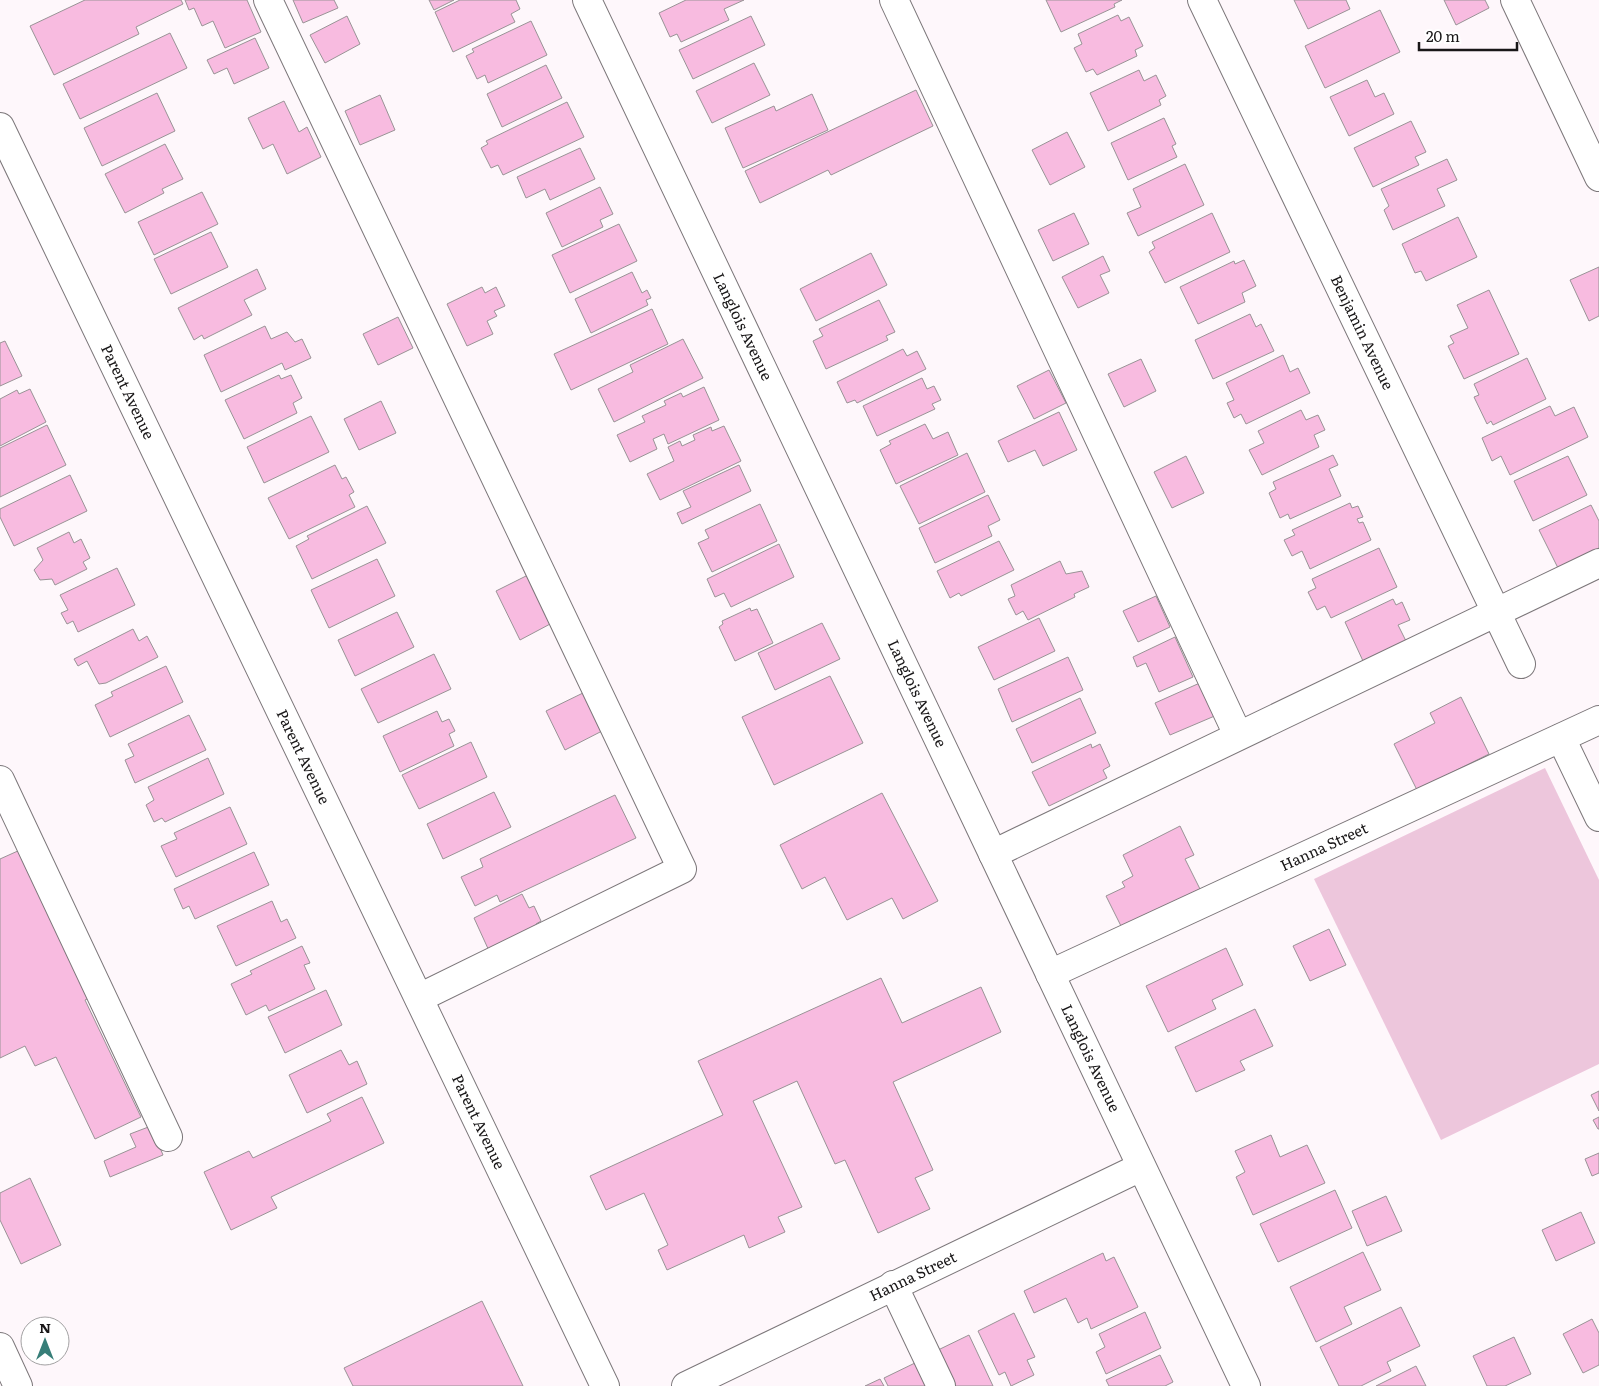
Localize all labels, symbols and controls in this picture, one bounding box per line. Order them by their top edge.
scale bar [1419,20,1516,52]
text: 20 m [1426,24,1460,47]
street label: Langlois Avenue [708,269,779,384]
street label: Benjamin Avenue [1326,271,1401,393]
street label: Parent Avenue [96,340,161,443]
street label: Langlois Avenue [883,635,954,751]
street label: Parent Avenue [271,705,337,808]
street label: Hanna Street [1276,816,1371,876]
street label: Langlois Avenue [1056,1000,1127,1116]
street label: Parent Avenue [447,1070,512,1173]
street label: Hanna Street [865,1245,960,1306]
north arrow [20,1316,70,1366]
text: N [39,1317,51,1337]

